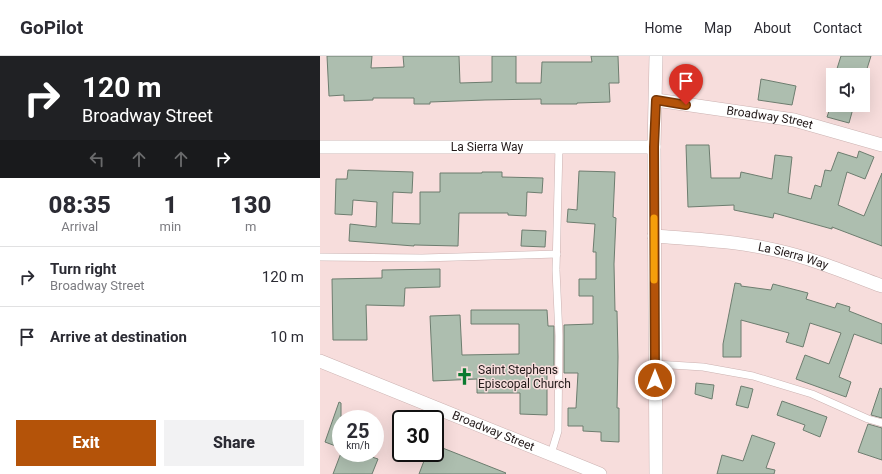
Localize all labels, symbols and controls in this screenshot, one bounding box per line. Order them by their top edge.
text: GoPilot [20,16,83,39]
text: Home [644,20,682,36]
text: Map [704,20,732,36]
text: About [754,20,791,36]
text: Contact [813,20,862,36]
pin [669,64,703,105]
map controls [826,68,870,112]
button: sound [826,68,870,112]
icon: arrive [675,70,697,92]
text: 120 m [82,71,161,104]
icon: right [16,72,68,124]
street label: Broadway Street [726,103,815,132]
text: Broadway Street [82,105,213,126]
street label: La Sierra Way [451,140,524,154]
icon: left [86,148,108,170]
icon: ahead [128,148,150,170]
icon: ahead [170,148,192,170]
icon: right [212,148,234,170]
text: 08:35 [49,191,111,219]
text: 1 [163,191,177,219]
text: 130 [230,191,271,219]
text: Arrival [61,219,98,234]
text: min [160,219,181,234]
text: m [245,219,256,234]
street label: La Sierra Way [757,240,831,272]
text: Turn right [50,260,116,278]
icon: right [16,266,38,288]
text: 120 m [262,268,304,286]
text: Broadway Street [50,278,145,293]
icon: arrive [16,326,38,348]
text: Arrive at destination [50,328,187,346]
text: 10 m [270,328,304,346]
position arrow [634,359,676,401]
place label: Saint Stephens Episcopal Church [478,363,571,391]
church icon: Saint Stephens Episcopal Church [455,367,475,387]
street label: Broadway Street [450,408,537,454]
speed limit sign: 30 [392,410,444,462]
text: 25 [347,419,369,443]
button: Exit [16,420,156,466]
button: Share [164,420,304,466]
text: km/h [346,440,370,451]

